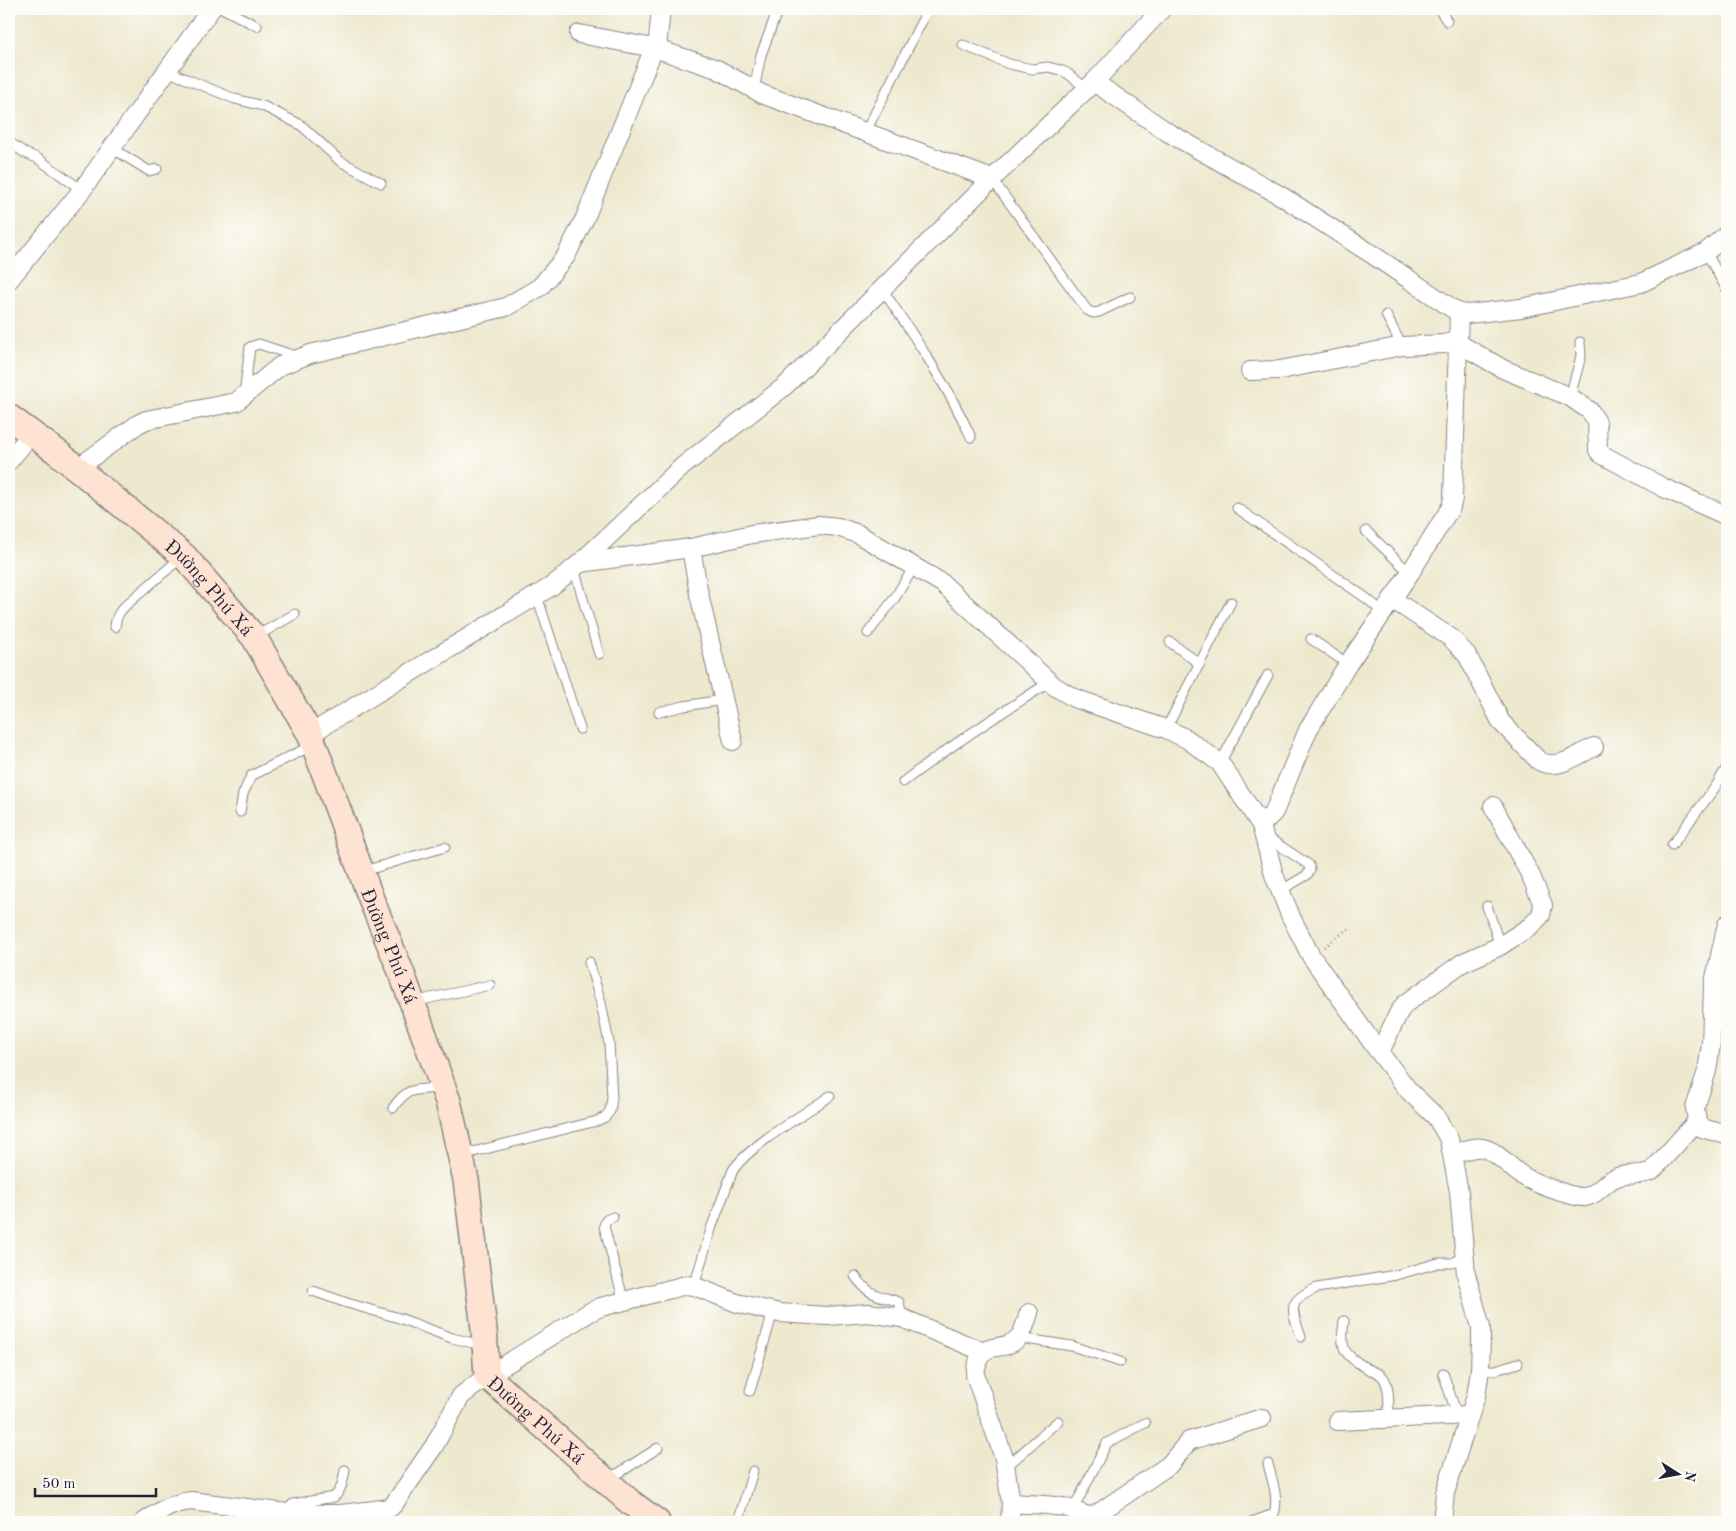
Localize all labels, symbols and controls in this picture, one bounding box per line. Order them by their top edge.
street label: Đường Phú Xá [160,537,256,641]
street label: Đường Phú Xá [356,886,419,1007]
street label: Đường Phú Xá [483,1374,588,1470]
north arrow [1654,1448,1704,1498]
scale bar [35,1466,156,1498]
text: N [1682,1470,1698,1483]
text: 50 m [42,1477,76,1492]

